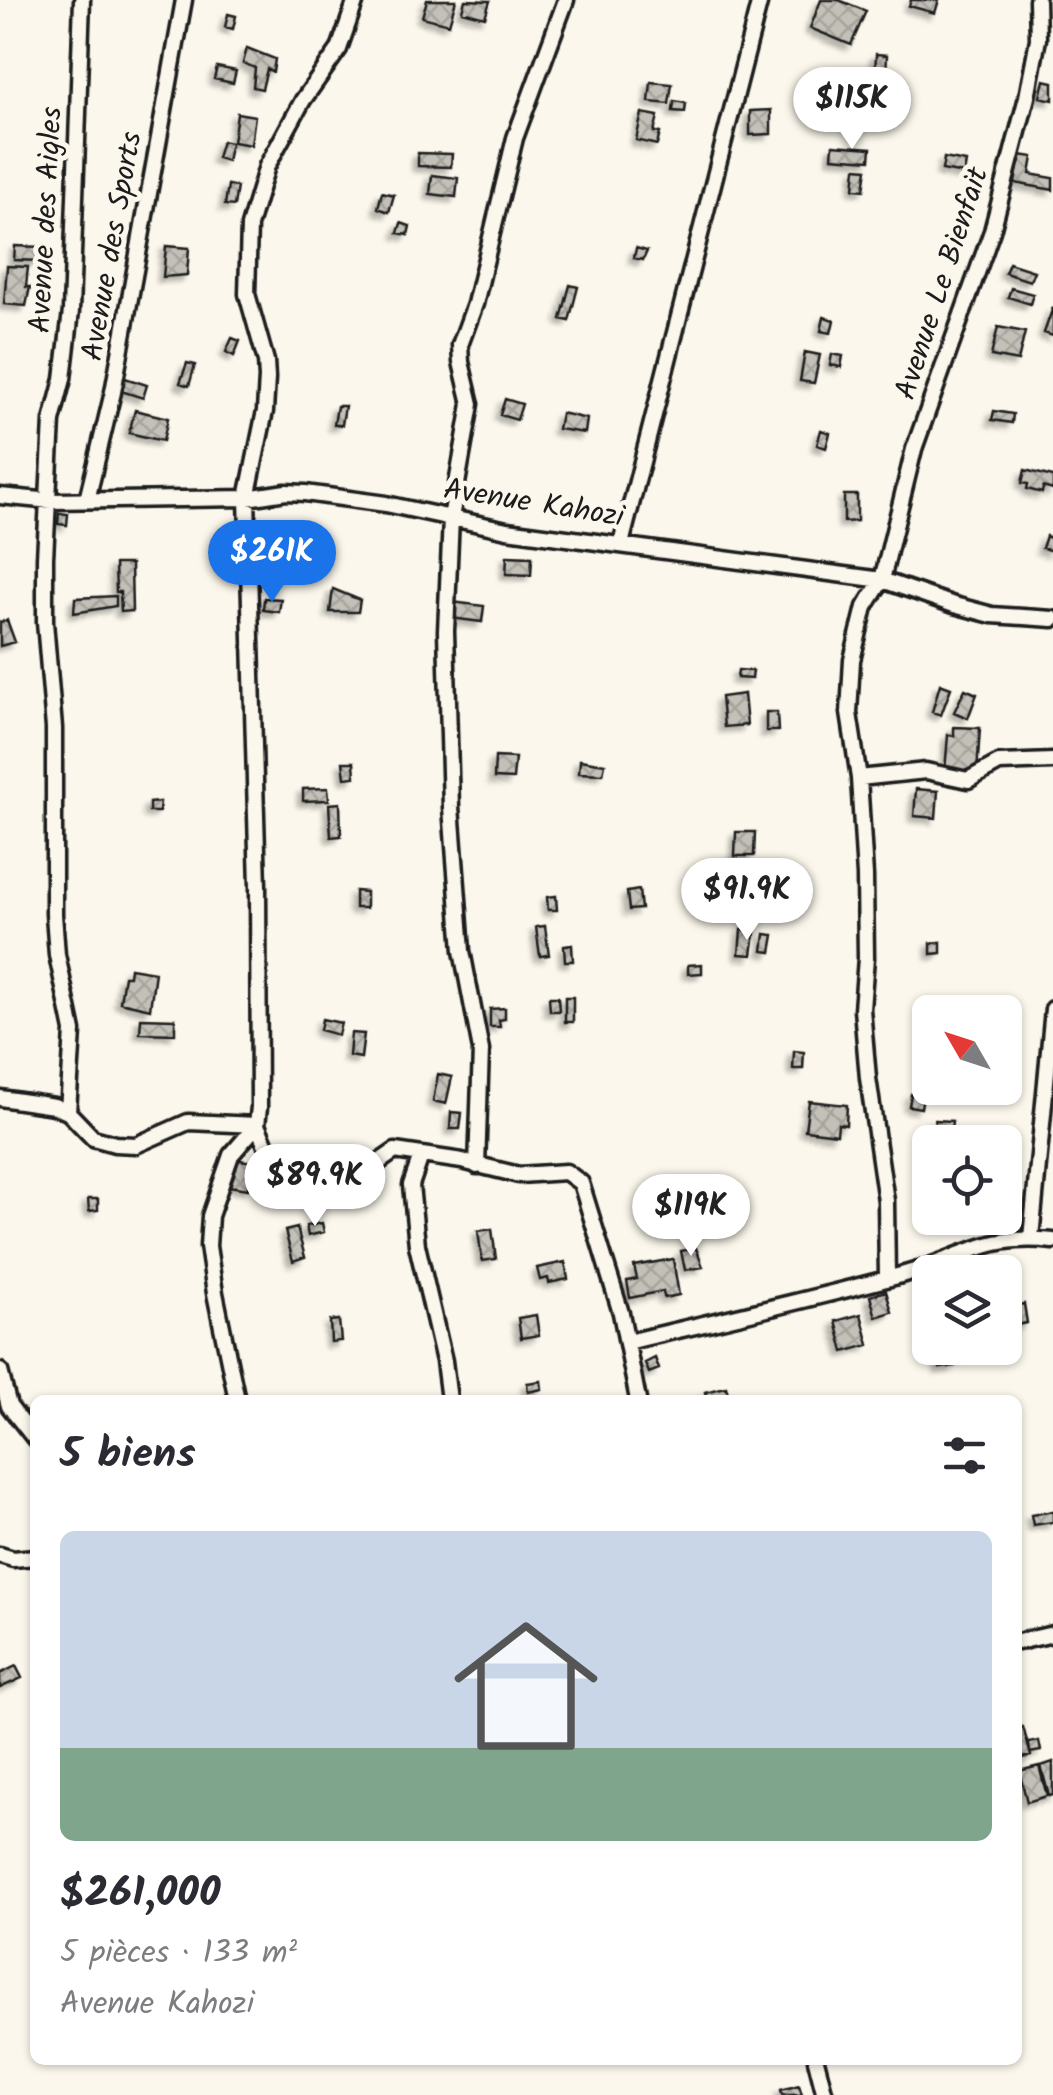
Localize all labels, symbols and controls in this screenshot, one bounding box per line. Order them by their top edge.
pin: $115K [782,67,922,152]
text: $115K [815,74,889,125]
street label: Avenue des Aigles [17,105,77,335]
street label: Avenue des Sports [69,128,157,365]
street label: Avenue Le Bienfait [883,161,1003,406]
street label: Avenue Kahozi [440,466,629,542]
pin: $261K [202,520,342,605]
text: $261K [230,527,314,578]
pin: $91.9K [666,858,828,943]
text: $91.9K [703,865,791,916]
north arrow [912,995,1022,1105]
map controls [912,995,1022,1365]
button: locate [912,1125,1022,1235]
pin: $89.9K [234,1144,396,1229]
text: $89.9K [266,1151,364,1202]
pin: $119K [621,1174,761,1259]
text: $119K [654,1181,728,1232]
button: layers [912,1255,1022,1365]
text: 5 biens [60,1422,196,1489]
icon: filters [937,1428,992,1483]
icon: home [436,1596,616,1776]
text: $261,000 [60,1861,220,1928]
text: 5 pièces · 133 m² [60,1928,297,1979]
text: Avenue Kahozi [60,1979,254,2030]

